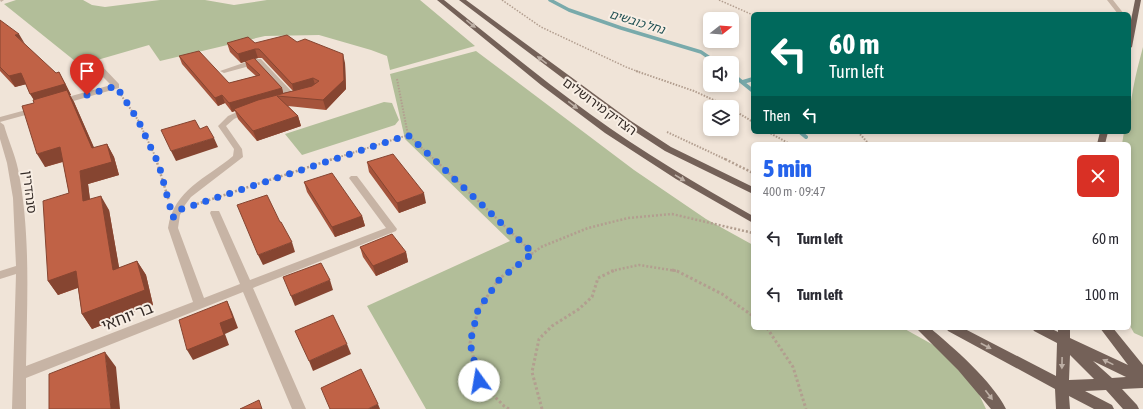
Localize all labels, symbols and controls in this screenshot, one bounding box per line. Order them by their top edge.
water label: נחל כובשים [608,7,668,37]
north arrow [703,12,739,48]
map controls [703,12,739,136]
one-way arrow [465,20,476,29]
icon: left [763,28,815,80]
text: 60 m [829,28,879,60]
pin [70,54,104,95]
one-way arrow [537,56,547,64]
button: sound [703,56,739,92]
icon: arrive [76,60,98,82]
text: Turn left [829,61,884,82]
street label: הצדיק מירושלים [560,75,639,138]
button: layers [703,100,739,136]
one-way arrow [567,101,578,109]
icon: left [799,104,821,126]
text: Then [763,107,791,124]
text: 5 min [763,155,812,182]
button: close [1077,155,1119,197]
street label: סנהדרין [19,170,40,214]
one-way arrow [674,174,686,181]
text: 400 m · 09:47 [763,184,826,199]
icon: left [763,227,785,249]
text: Turn left [797,230,843,247]
text: 60 m [1092,230,1119,247]
icon: left [763,283,785,305]
text: Turn left [797,286,843,303]
text: 100 m [1085,286,1119,303]
street label: בר יוחאי [99,298,155,334]
one-way arrow [980,343,992,349]
one-way arrow [1059,357,1065,370]
one-way arrow [1102,359,1114,365]
position arrow [458,360,500,402]
one-way arrow [985,390,993,401]

